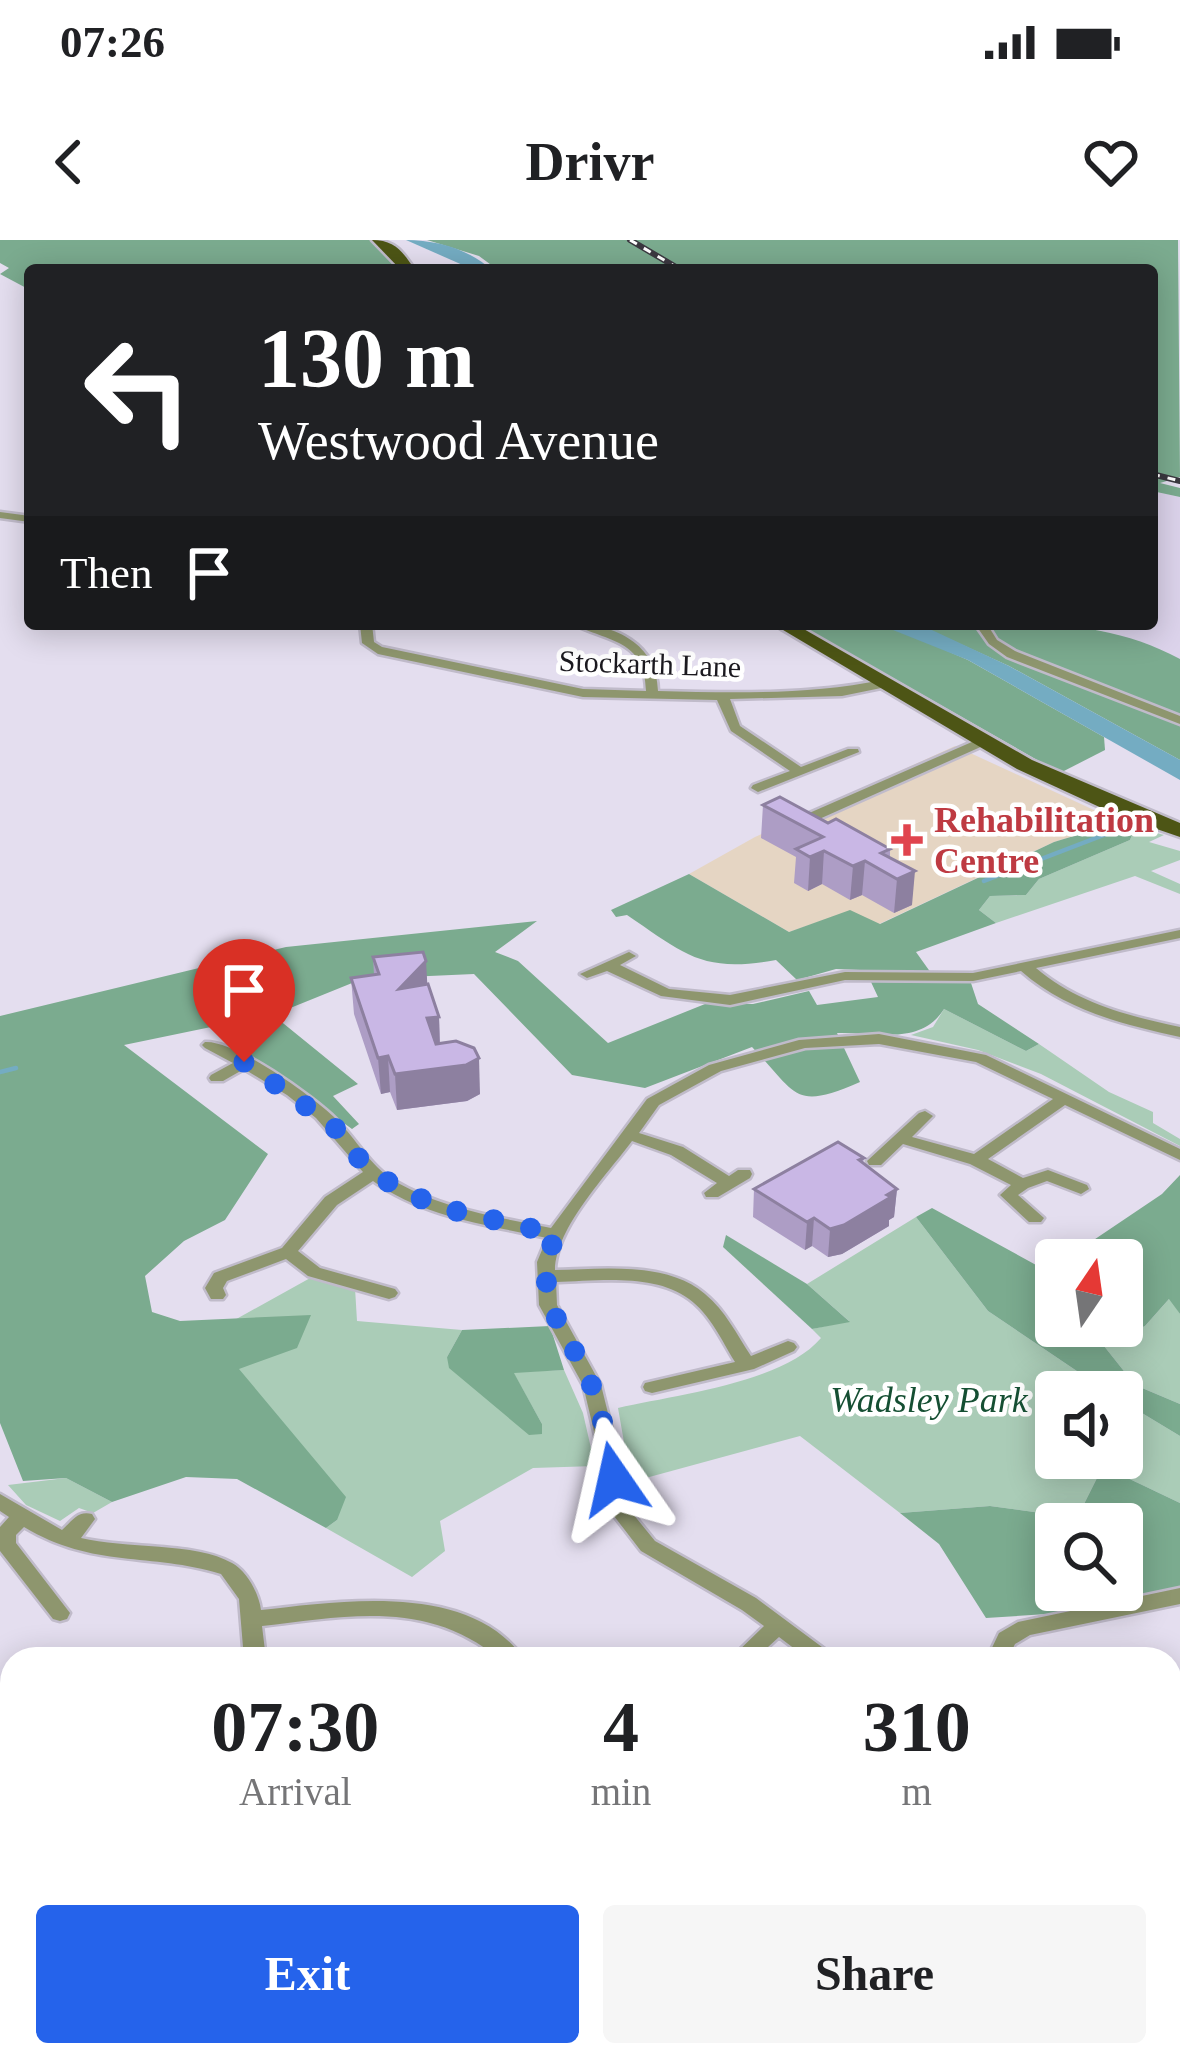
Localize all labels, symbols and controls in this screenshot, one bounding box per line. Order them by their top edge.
text: 07:26 [60,17,165,67]
icon: back [36,129,102,195]
icon: heart [1078,129,1144,195]
text: Drivr [526,132,654,192]
icon: left [60,312,216,468]
text: 130 m [258,312,475,405]
text: Westwood Avenue [258,411,659,471]
icon: arrive [176,540,242,606]
text: Then [60,548,152,598]
street label: Stockarth Lane [558,644,742,683]
place label: Rehabilitation Centre [934,800,1154,881]
marker: Rehabilitation Centre [891,824,923,856]
pin [193,939,295,1062]
icon: arrive [211,957,277,1023]
north arrow [1035,1239,1143,1347]
map controls [1035,1239,1143,1611]
button: sound [1035,1371,1143,1479]
park label: Wadsley Park [830,1380,1029,1420]
position arrow [551,1416,677,1542]
button: search [1035,1503,1143,1611]
text: 07:30 [211,1687,379,1767]
text: 4 [603,1687,639,1767]
text: 310 [863,1687,971,1767]
text: Arrival [239,1770,352,1813]
text: min [591,1770,651,1813]
text: m [901,1770,932,1813]
button: Exit [36,1905,579,2043]
button: Share [603,1905,1146,2043]

